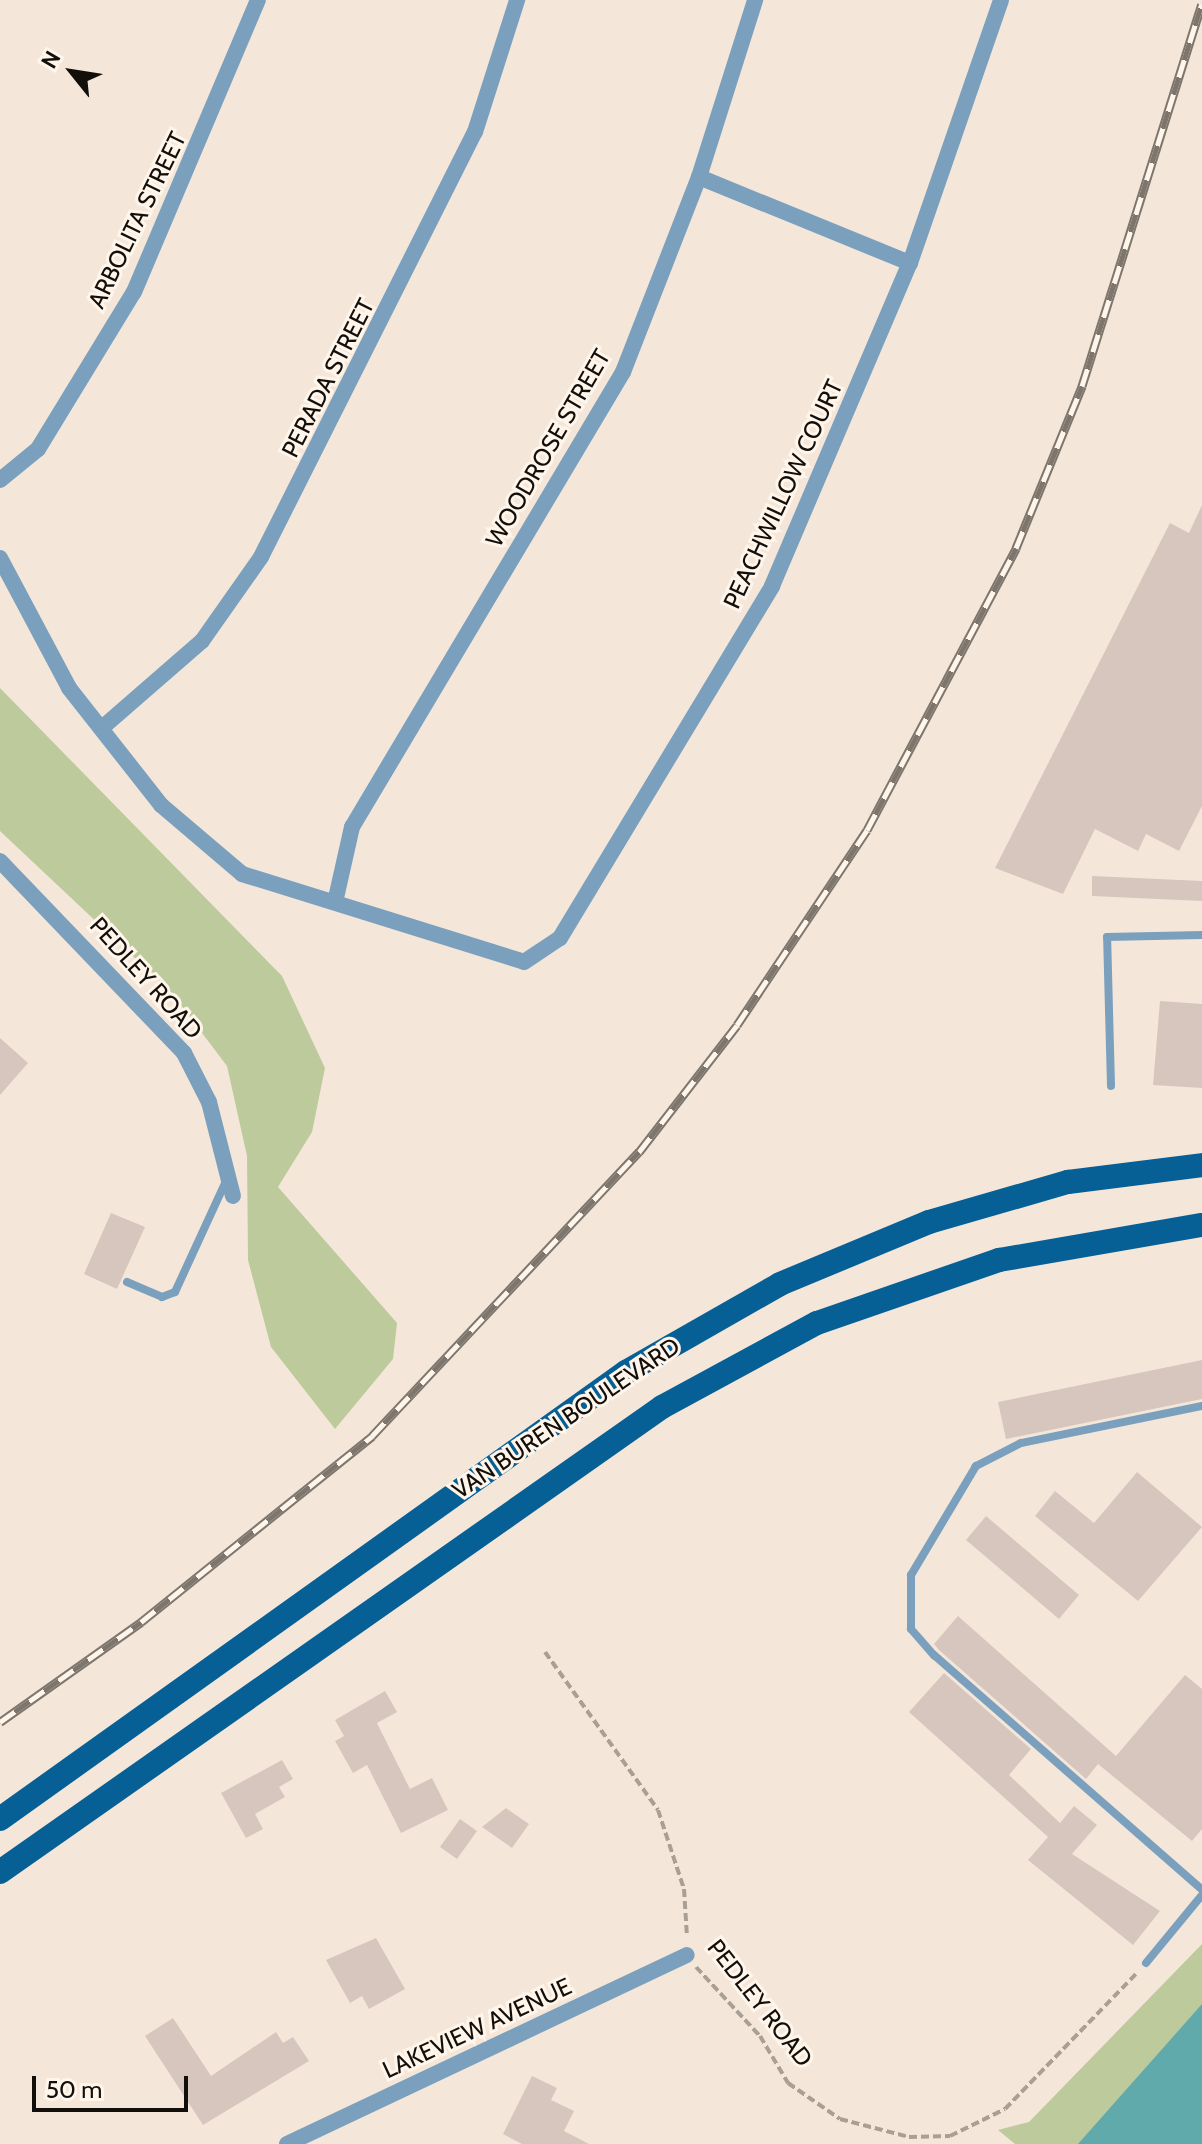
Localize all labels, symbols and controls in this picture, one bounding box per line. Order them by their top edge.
north arrow [32,32,112,112]
text: N [35,46,66,73]
street label: ARBOLITA STREET [82,127,192,313]
street label: PERADA STREET [276,294,380,462]
street label: WOODROSE STREET [480,344,616,552]
street label: PEACHWILLOW COURT [717,375,849,613]
street label: PEDLEY ROAD [84,911,208,1045]
street label: VAN BUREN BOULEVARD [447,1331,685,1505]
street label: PEDLEY ROAD [701,1934,819,2072]
street label: LAKEVIEW AVENUE [378,1972,576,2084]
scale bar [36,2060,192,2110]
text: 50 m [46,2075,102,2104]

